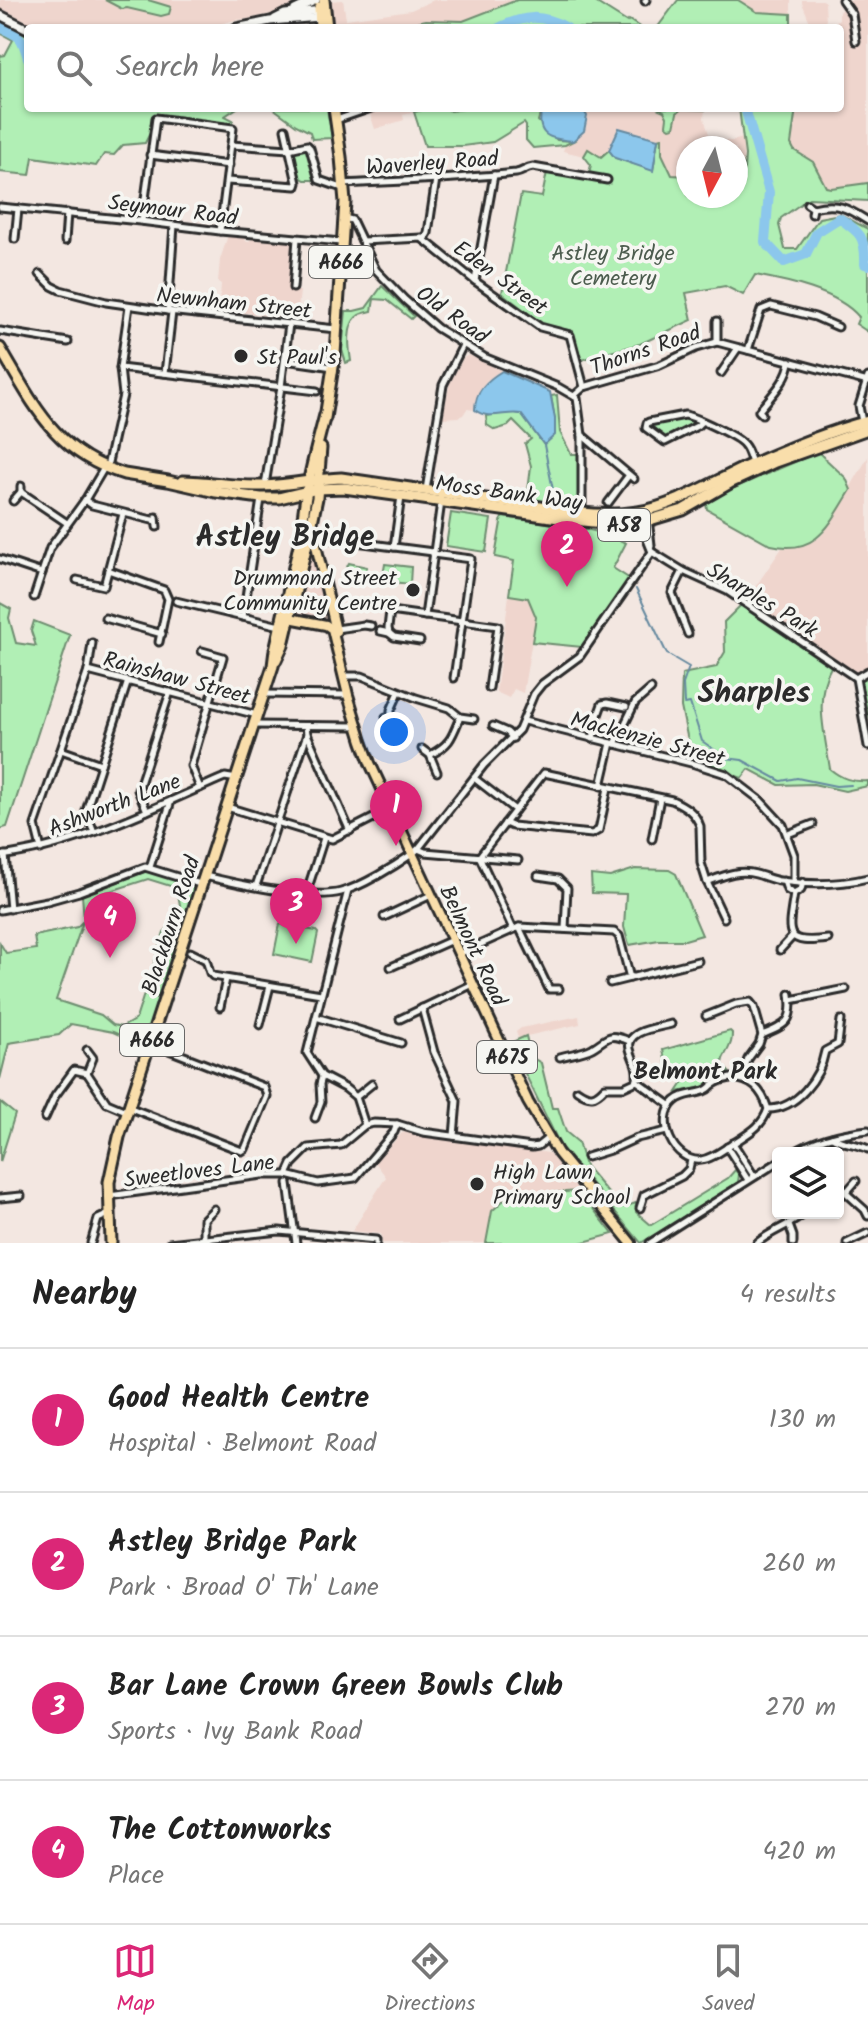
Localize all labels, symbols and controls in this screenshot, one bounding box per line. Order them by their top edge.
search box [24,24,844,112]
text: Search here [116,44,264,92]
icon: search [52,46,96,90]
north arrow [676,136,748,208]
street label: Waverley Road [365,142,501,187]
street label: Seymour Road [106,186,240,237]
street label: Eden Street [445,233,555,326]
park label: Astley Bridge Cemetery [551,237,675,297]
road number: A666 [309,246,373,278]
street label: Old Road [408,278,496,355]
street label: Newnham Street [155,279,313,330]
street label: Thorns Road [586,316,707,387]
place label: St Paul's [257,341,337,376]
marker: St Paul's [232,347,250,365]
street label: Moss Bank Way [433,467,585,522]
road number: A58 [598,509,650,541]
district label: Astley Bridge [196,514,375,562]
pin: 2 [541,521,593,587]
street label: Sharples Park [699,554,825,649]
place label: Drummond Street Community Centre [223,562,397,622]
marker: Drummond Street Community Centre [404,581,422,599]
street label: Rainshaw Street [99,643,254,716]
district label: Sharples [698,670,810,718]
street label: Mackenzie Street [566,703,729,778]
your location [374,712,414,752]
street label: Ashworth Lane [43,765,186,848]
pin: 1 [370,780,422,846]
street label: Blackburn Road [133,851,212,1000]
pin: 3 [270,878,322,944]
street label: Belmont Road [428,880,515,1013]
pin: 4 [84,892,136,958]
road number: A666 [120,1024,184,1056]
road number: A675 [477,1041,537,1073]
district label: Belmont Park [634,1053,778,1092]
street label: Sweetloves Lane [122,1146,277,1199]
map controls [772,1147,844,1219]
button: layers [772,1147,844,1219]
place label: High Lawn Primary School [493,1156,631,1216]
marker: High Lawn Primary School [468,1175,486,1193]
text: Nearby [32,1268,137,1322]
text: 4 results [740,1274,836,1316]
text: Good Health Centre [108,1375,369,1423]
text: 1 [54,1399,62,1441]
text: 130 m [769,1399,836,1441]
text: Hospital · Belmont Road [108,1423,376,1465]
text: Astley Bridge Park [108,1519,356,1567]
text: 2 [50,1543,66,1585]
text: 260 m [762,1543,836,1585]
text: Park · Broad O' Th' Lane [108,1567,379,1609]
text: Bar Lane Crown Green Bowls Club [108,1663,563,1711]
text: 3 [51,1687,65,1729]
text: 270 m [765,1687,836,1729]
text: Sports · Ivy Bank Road [108,1711,362,1753]
text: The Cottonworks [108,1807,332,1855]
text: 4 [51,1831,65,1873]
text: 420 m [762,1831,836,1873]
text: Place [108,1855,164,1897]
tab: Map [113,1939,157,2022]
tab: Directions [384,1939,476,2022]
tab: Saved [702,1939,755,2022]

